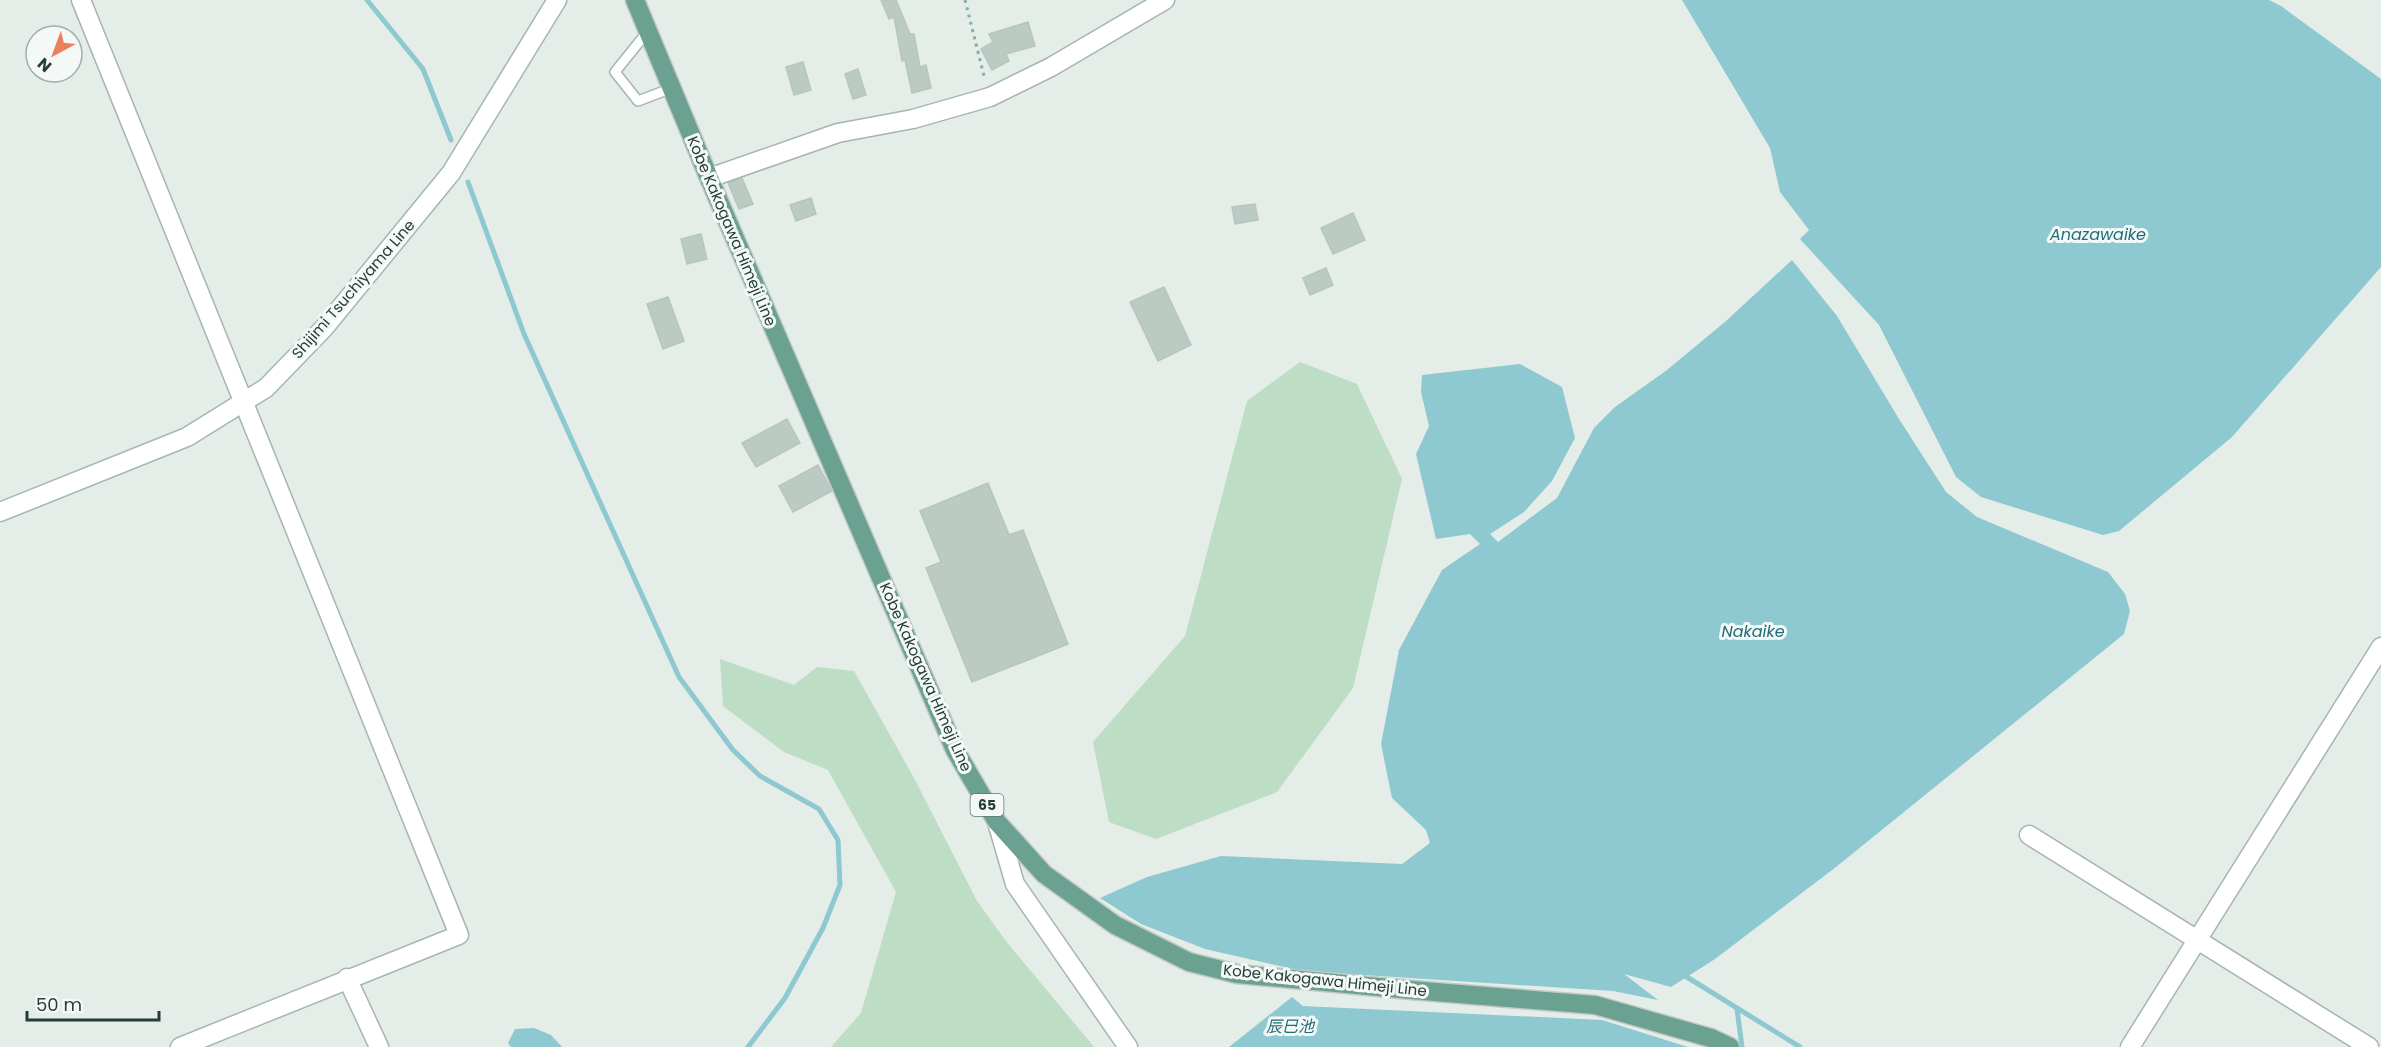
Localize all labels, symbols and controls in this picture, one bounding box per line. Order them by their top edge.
north arrow [24,24,84,84]
text: N [32,52,57,78]
street label: Kobe Kakogawa Himeji Line [682,133,782,329]
street label: Shijimi Tsuchiyama Line [287,215,419,363]
water label: Anazawaike [2049,223,2146,246]
street label: Kobe Kakogawa Himeji Line [875,579,977,775]
water label: Nakaike [1721,620,1785,643]
road number: 65 [970,794,1004,816]
street label: Kobe Kakogawa Himeji Line [1222,959,1428,1001]
scale bar [27,984,159,1022]
text: 50 m [36,992,82,1017]
water label: 辰巳池 [1266,1015,1316,1038]

